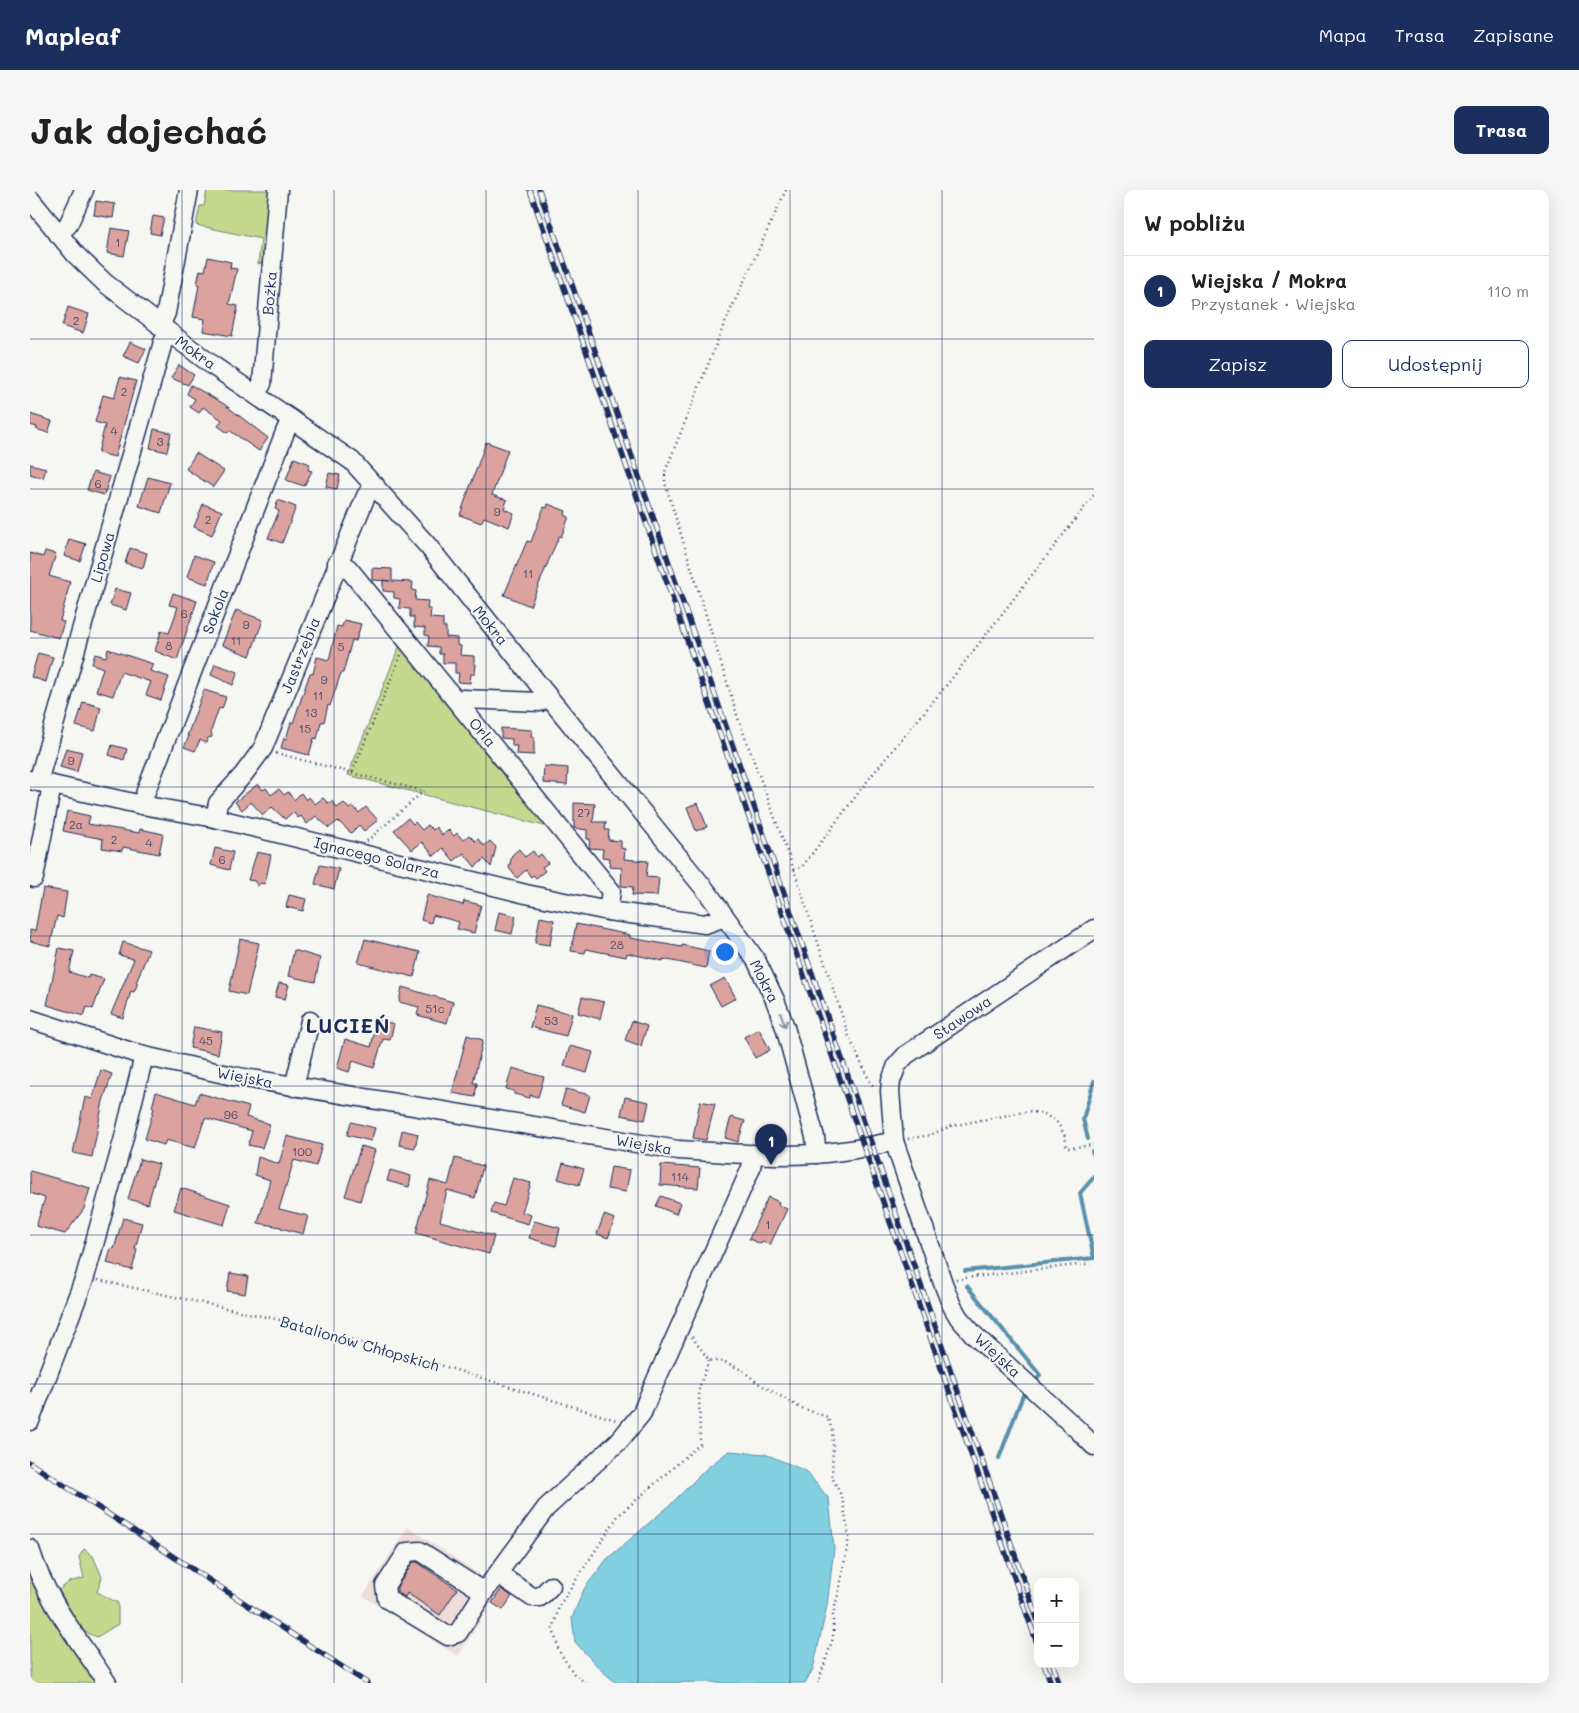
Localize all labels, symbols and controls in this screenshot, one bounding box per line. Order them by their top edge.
text: Mapleaf [25,20,120,51]
text: Mapa [1319,23,1367,47]
text: Trasa [1395,23,1445,47]
text: Zapisane [1473,23,1554,47]
button: Trasa [1454,106,1549,154]
text: Jak dojechać [30,107,267,153]
text: W pobliżu [1144,209,1245,236]
house number: 1 [115,234,121,250]
text: Wiejska / Mokra [1191,268,1347,293]
street label: Bożka [257,270,281,316]
text: 1 [1156,280,1164,301]
text: 110 m [1487,280,1529,301]
text: Przystanek · Wiejska [1191,293,1356,314]
house number: 2 [73,312,79,328]
street label: Mokra [172,330,220,374]
button: Zapisz [1144,340,1332,388]
button: Udostępnij [1342,340,1529,388]
house number: 2 [121,383,127,399]
house number: 4 [110,422,118,438]
house number: 3 [156,433,164,449]
house number: 6 [94,475,102,491]
house number: 9 [493,503,501,519]
house number: 2 [205,511,211,527]
street label: Lipowa [85,529,119,585]
house number: 11 [523,565,533,581]
street label: Sokola [197,585,233,637]
street label: Mokra [469,601,513,649]
house number: 6 [180,605,188,621]
street label: Jastrzębia [276,614,324,696]
house number: 9 [242,616,250,632]
house number: 11 [231,632,241,648]
house number: 8 [165,637,173,653]
house number: 5 [338,638,345,654]
house number: 9 [320,671,328,687]
house number: 11 [313,687,323,703]
house number: 13 [305,704,317,720]
street label: Orla [465,713,501,751]
house number: 15 [299,720,311,736]
house number: 9 [67,752,75,768]
house number: 27 [577,804,591,820]
house number: 2a [69,816,83,832]
house number: 2 [111,831,117,847]
street label: Ignacego Solarza [312,832,442,882]
house number: 4 [145,834,153,850]
house number: 6 [218,851,226,867]
house number: 28 [610,936,624,952]
your location [712,939,738,965]
street label: Mokra [746,956,784,1006]
street label: Stawowa [929,990,995,1044]
house number: 51c [425,1000,445,1016]
district label: LUCIEŃ [306,1012,390,1038]
house number: 53 [544,1012,558,1028]
one-way arrow [779,1012,788,1027]
house number: 45 [199,1032,213,1048]
street label: Wiejska [215,1062,275,1092]
house number: 96 [224,1106,238,1122]
pin: 1 [755,1124,787,1165]
street label: Wiejska [614,1129,674,1159]
house number: 100 [292,1143,313,1159]
house number: 114 [671,1168,689,1184]
house number: 1 [765,1216,771,1232]
street label: Batalionów Chłopskich [278,1311,442,1375]
street label: Wiejska [970,1328,1026,1382]
map controls [1034,1578,1079,1668]
button: + [1034,1578,1079,1623]
button: − [1034,1623,1079,1668]

